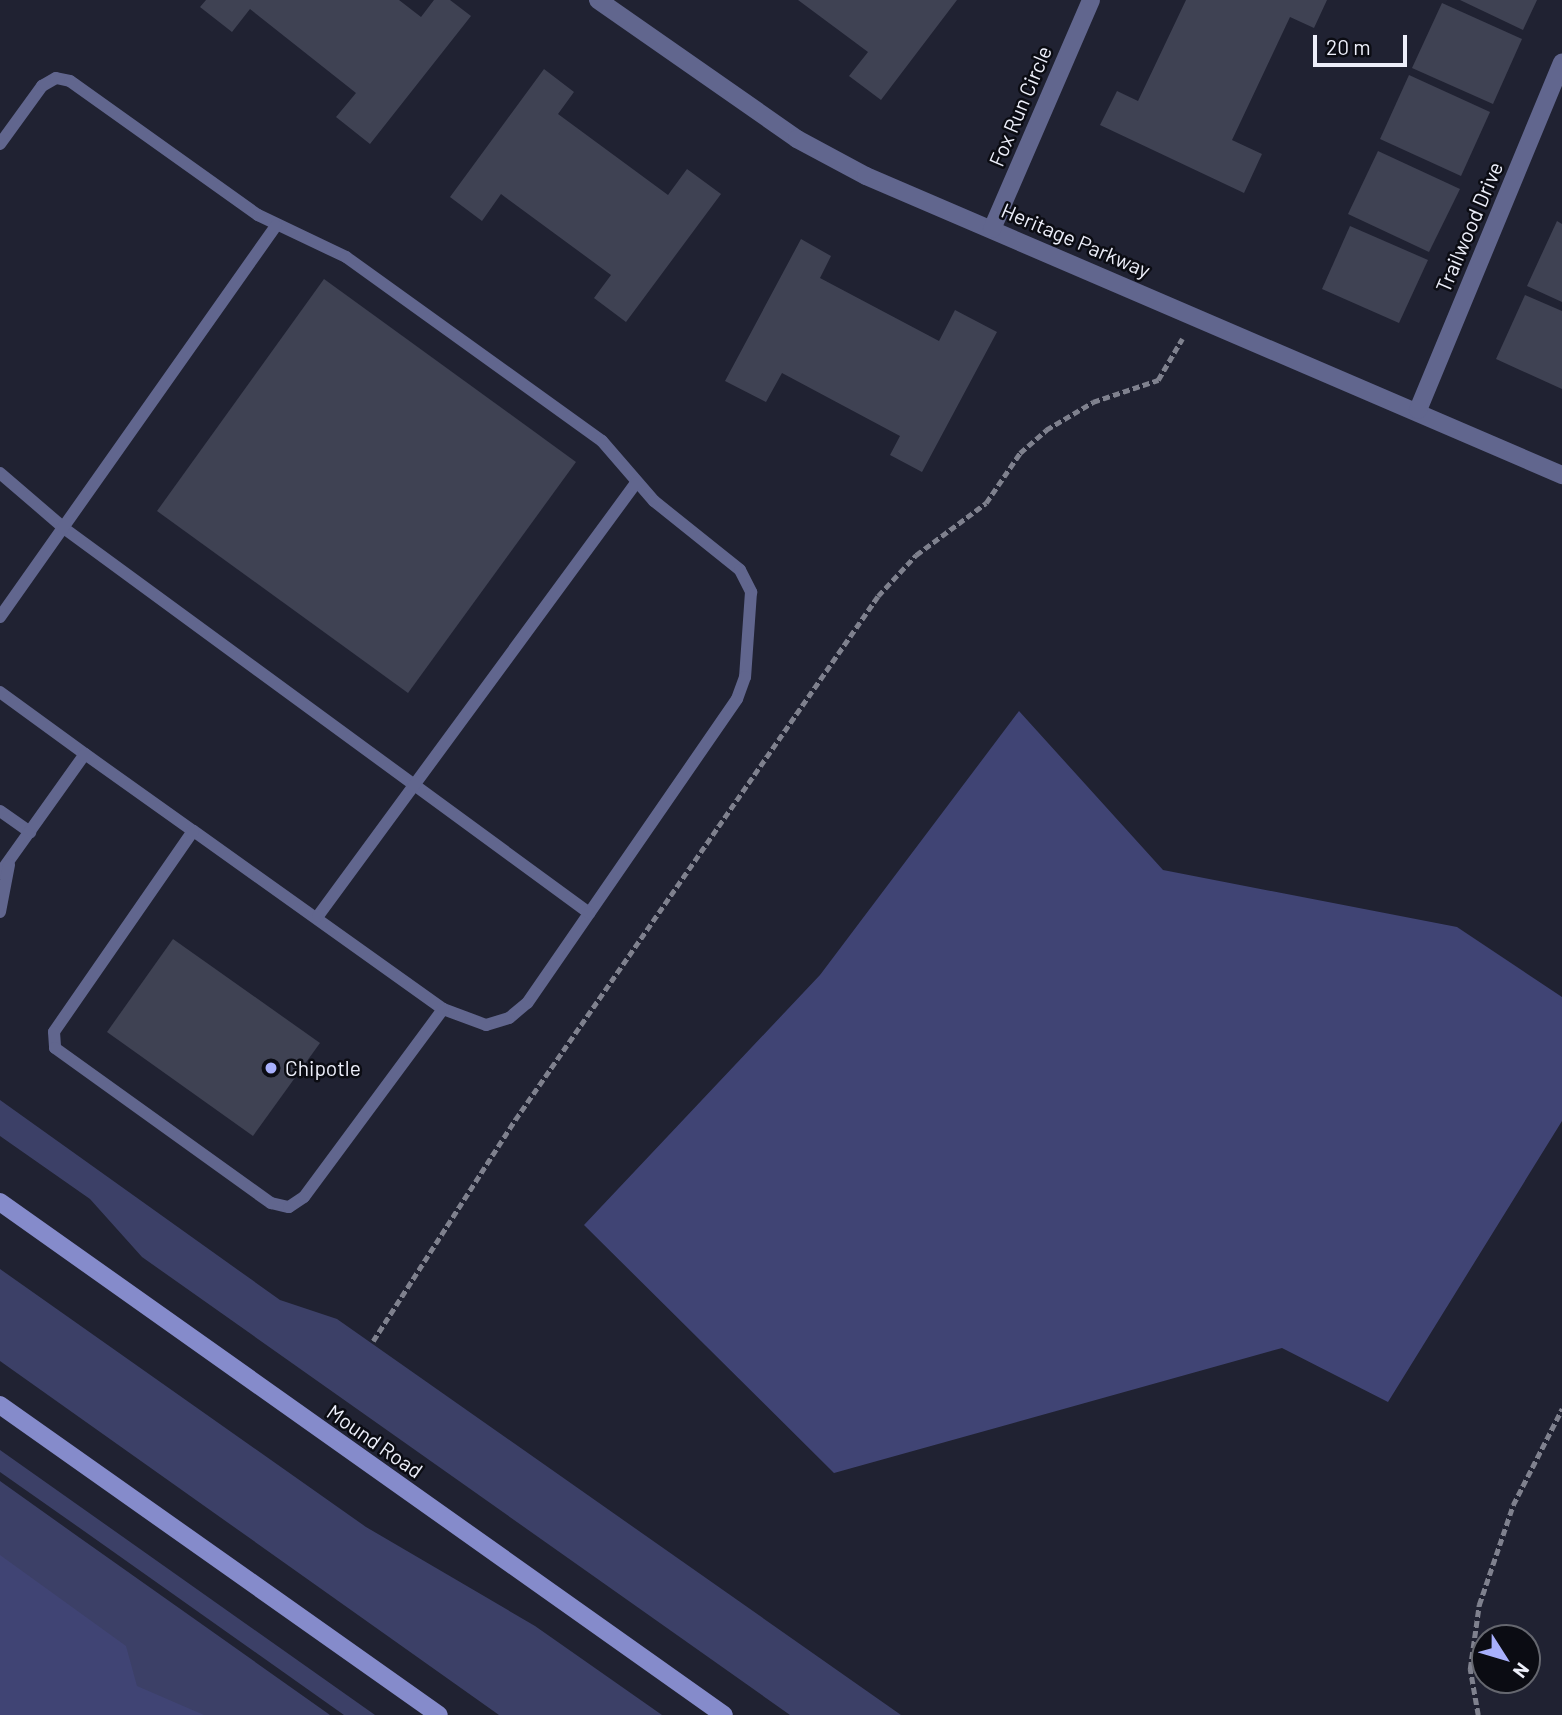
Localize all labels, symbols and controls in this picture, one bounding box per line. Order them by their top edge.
scale bar [1317,21,1412,65]
text: 20 m [1326,34,1371,59]
street label: Fox Run Circle [983,42,1057,170]
street label: Trailwood Drive [1430,158,1508,296]
street label: Heritage Parkway [998,197,1154,283]
place label: Chipotle [285,1055,361,1081]
marker: Chipotle [263,1060,279,1076]
street label: Mound Road [322,1399,428,1483]
north arrow [1471,1624,1541,1694]
text: N [1509,1659,1535,1683]

